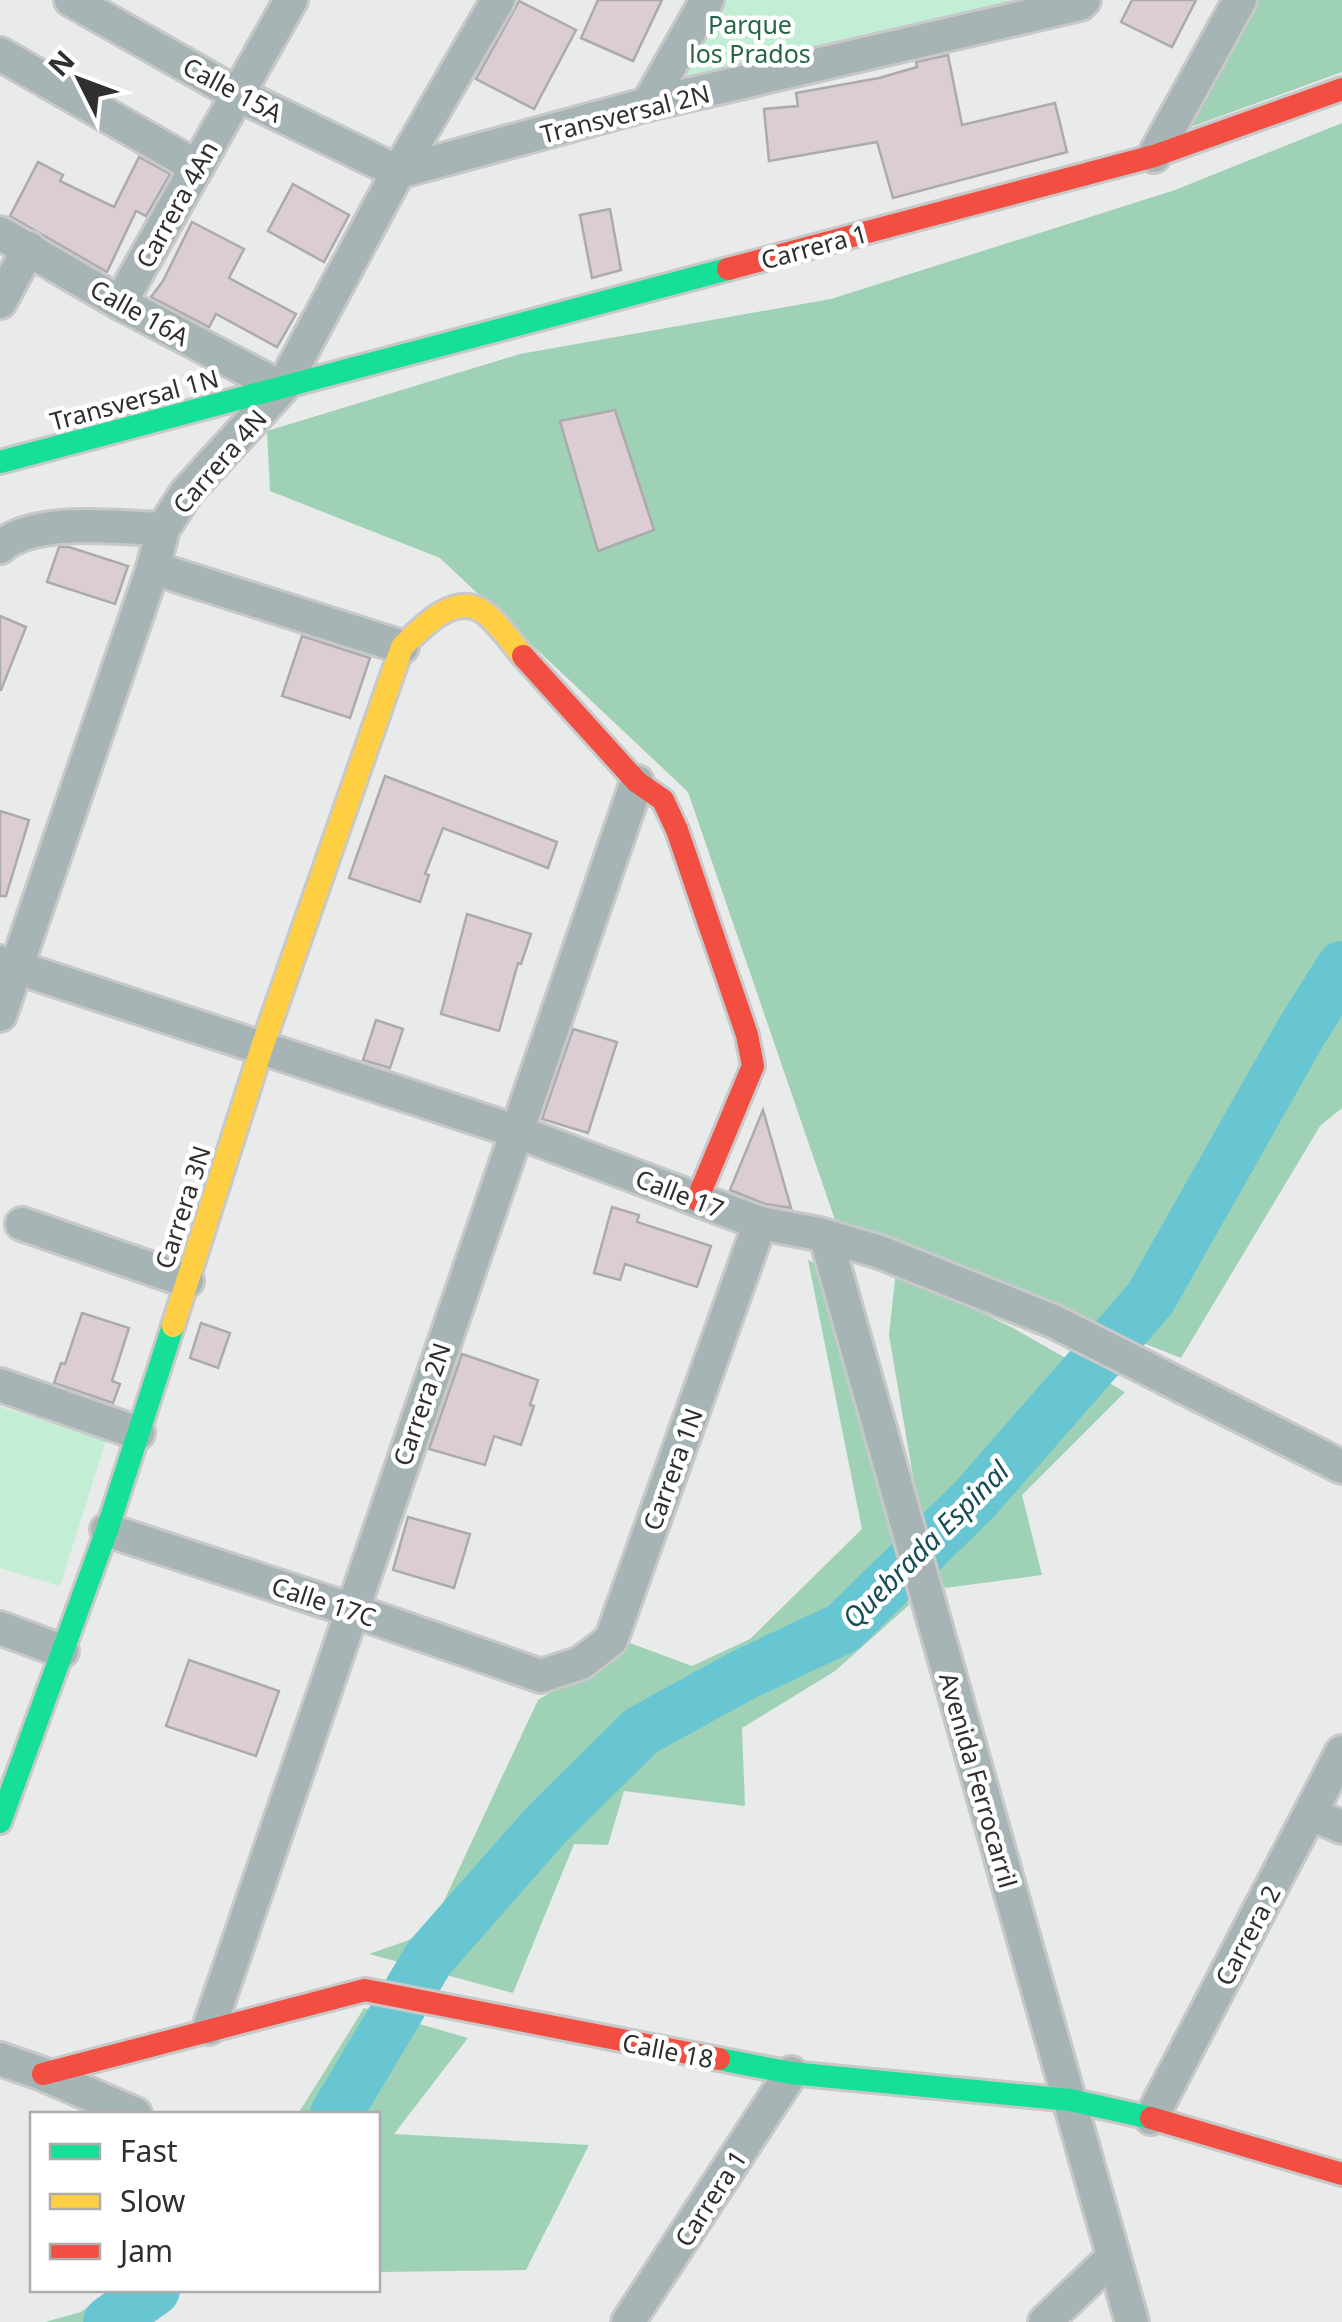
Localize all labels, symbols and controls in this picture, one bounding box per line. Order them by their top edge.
park label: Parque los Prados [689,7,811,70]
north arrow [30,30,130,130]
text: N [39,41,82,84]
street label: Calle 15A [177,49,289,129]
street label: Transversal 2N [537,76,713,150]
street label: Carrera 4An [127,134,225,274]
street label: Carrera 1 [757,216,871,276]
street label: Calle 16A [85,271,195,353]
street label: Transversal 1N [46,360,222,438]
street label: Carrera 4N [164,402,274,520]
street label: Carrera 3N [146,1141,218,1273]
street label: Calle 17 [631,1161,729,1225]
street label: Carrera 2N [384,1338,458,1470]
street label: Carrera 1N [634,1403,710,1535]
water label: Quebrada Espinal [833,1452,1017,1636]
street label: Calle 17C [268,1568,381,1634]
street label: Avenida Ferrocarril [932,1668,1026,1892]
street label: Carrera 2 [1206,1879,1288,1991]
street label: Calle 18 [620,2025,716,2075]
legend [30,2112,380,2292]
text: Fast [120,2130,178,2171]
street label: Carrera 1 [666,2143,754,2253]
text: Slow [120,2180,186,2221]
text: Jam [117,2230,173,2271]

